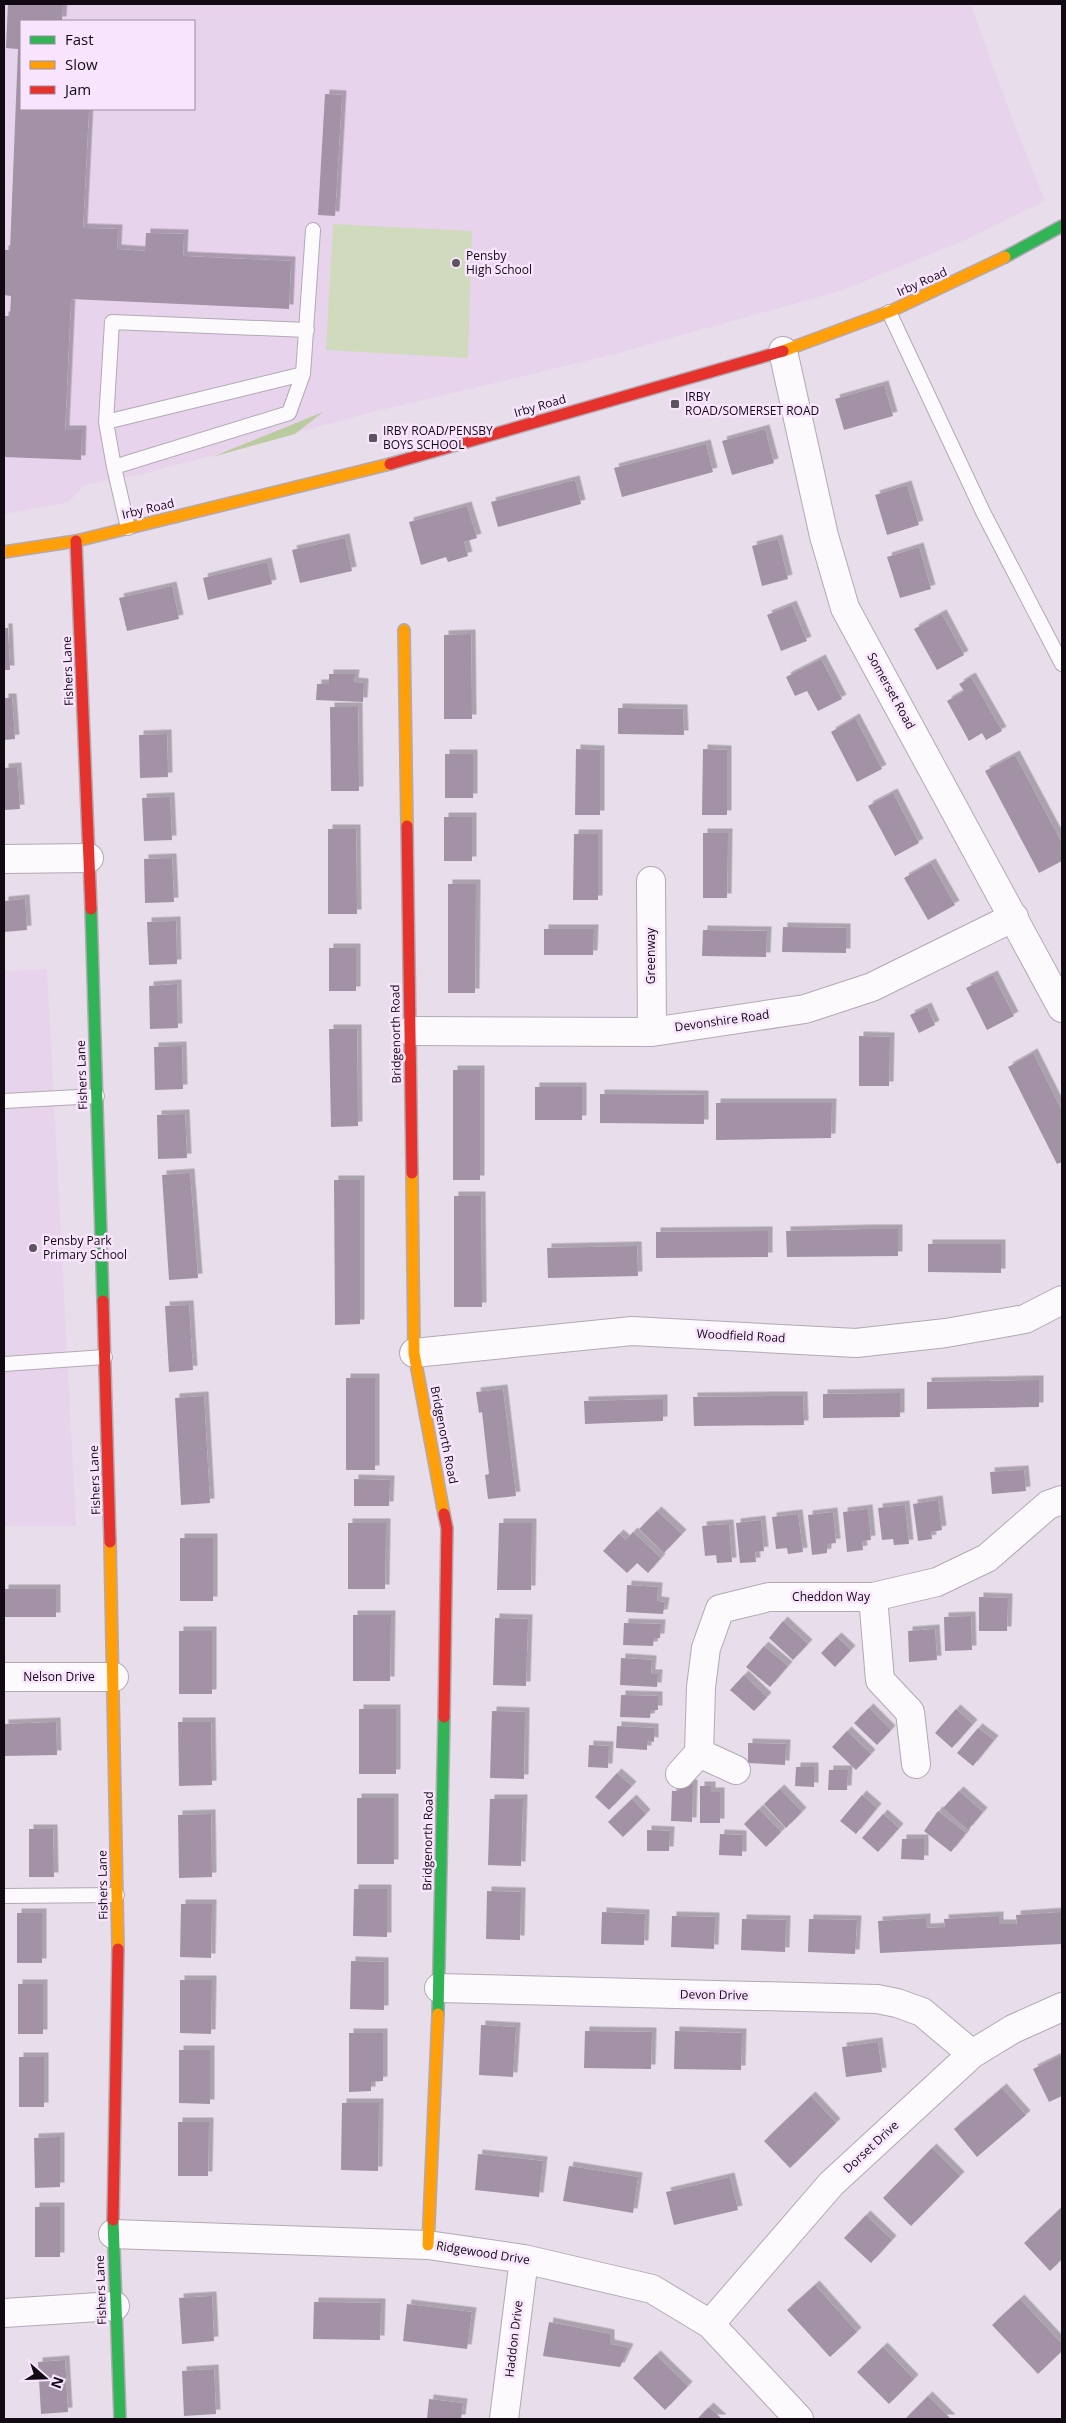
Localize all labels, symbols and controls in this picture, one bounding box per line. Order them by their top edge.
legend [20,20,195,110]
text: Fast [65,29,94,49]
text: Slow [65,54,98,74]
text: Jam [63,79,91,99]
place label: Pensby High School [466,247,532,278]
marker: Pensby High School [450,257,462,269]
street label: Irby Road [894,263,950,300]
place label: IRBY ROAD/SOMERSET ROAD [685,388,819,419]
street label: Irby Road [512,390,568,421]
marker: IRBY ROAD/SOMERSET ROAD [669,398,681,410]
place label: IRBY ROAD/PENSBY BOYS SCHOOL [383,422,493,453]
marker: IRBY ROAD/PENSBY BOYS SCHOOL [367,432,379,444]
street label: Irby Road [120,494,176,523]
street label: Fishers Lane [58,636,77,706]
street label: Somerset Road [863,649,919,732]
street label: Greenway [642,927,659,984]
street label: Bridgenorth Road [386,984,405,1084]
street label: Devonshire Road [673,1005,770,1036]
street label: Fishers Lane [72,1040,91,1110]
place label: Pensby Park Primary School [43,1232,127,1263]
marker: Pensby Park Primary School [27,1242,39,1254]
street label: Woodfield Road [696,1325,786,1346]
street label: Bridgenorth Road [427,1385,462,1485]
street label: Fishers Lane [85,1445,104,1515]
street label: Cheddon Way [792,1588,871,1605]
street label: Nelson Drive [23,1668,95,1685]
street label: Bridgenorth Road [418,1791,437,1891]
street label: Fishers Lane [93,1850,112,1920]
street label: Devon Drive [680,1985,749,2004]
street label: Dorset Drive [839,2116,902,2177]
street label: Ridgewood Drive [435,2237,531,2268]
street label: Fishers Lane [91,2255,110,2325]
street label: Haddon Drive [500,2299,527,2378]
north arrow [20,2353,70,2403]
text: N [47,2374,69,2391]

